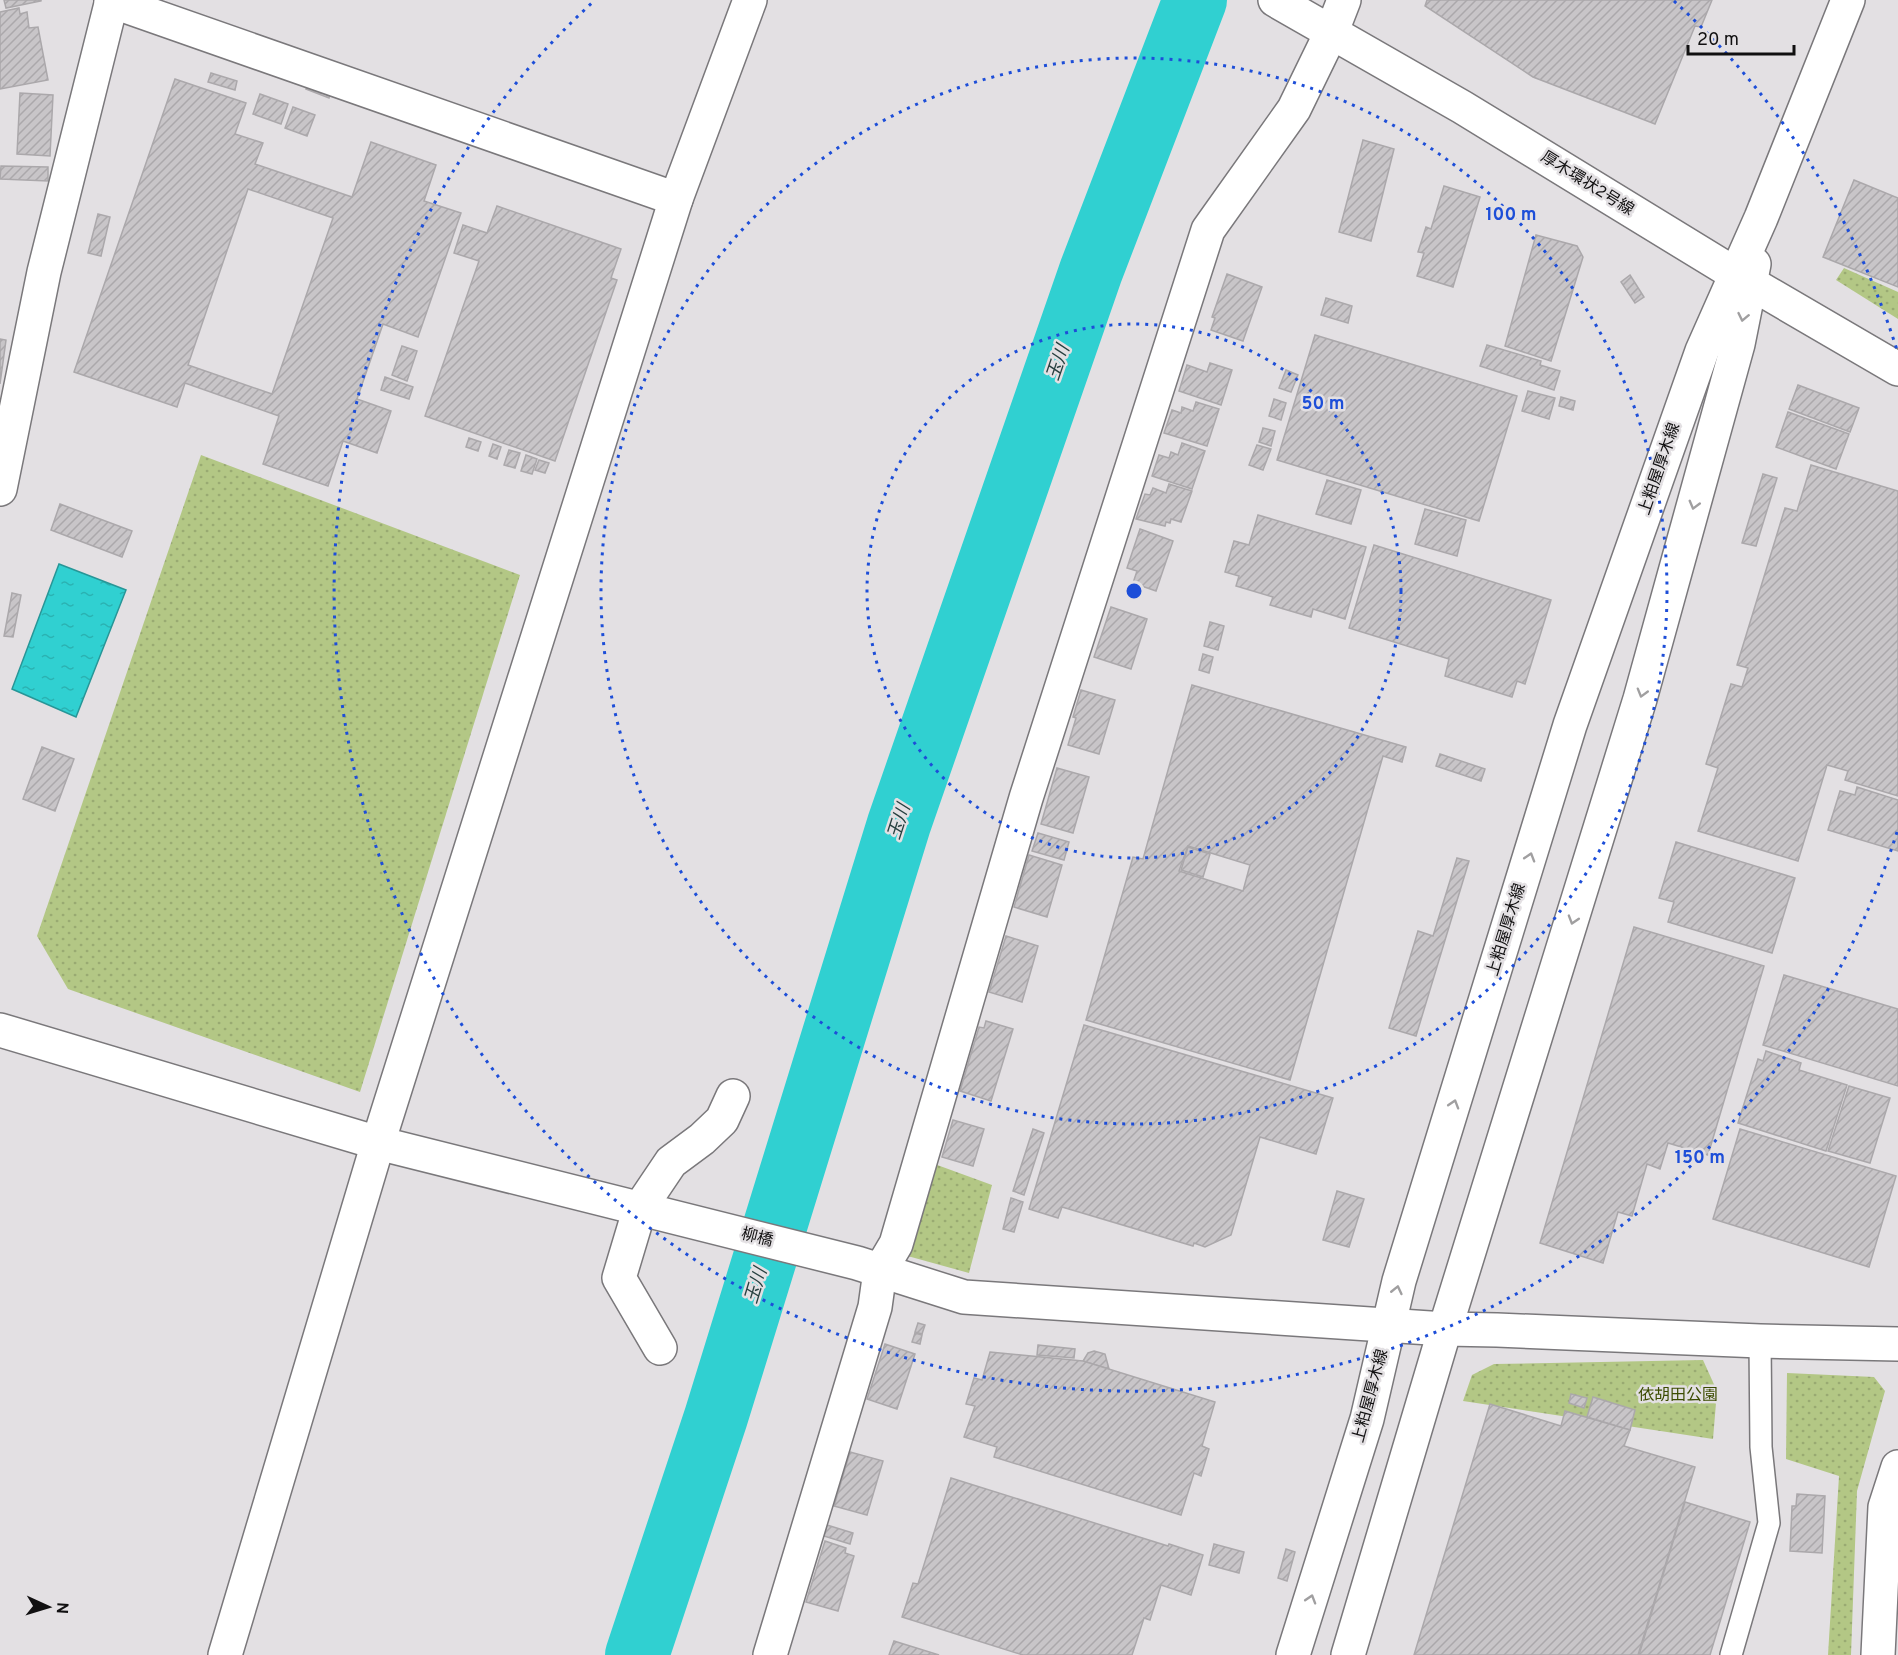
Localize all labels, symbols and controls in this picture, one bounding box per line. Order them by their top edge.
scale bar [1688,18,1794,56]
text: 20 m [1697,29,1739,52]
street label: 厚木環状2号線 [1537,147,1637,221]
text: 100 m [1485,204,1537,227]
one-way arrow [1738,312,1751,322]
water label: 玉川 [1042,340,1076,384]
text: 50 m [1301,393,1345,416]
street label: 上粕屋厚木線 [1635,420,1685,518]
one-way arrow [1688,500,1701,510]
centre of rings [1124,581,1144,601]
one-way arrow [1637,688,1649,698]
water label: 玉川 [884,799,917,843]
one-way arrow [1523,852,1535,863]
street label: 上粕屋厚木線 [1483,881,1531,979]
one-way arrow [1568,914,1580,925]
one-way arrow [1447,1099,1459,1110]
text: 150 m [1675,1147,1725,1170]
street label: 柳橋 [739,1224,775,1252]
water label: 玉川 [741,1264,774,1307]
one-way arrow [1390,1285,1403,1295]
street label: 上粕屋厚木線 [1349,1347,1393,1445]
park label: 依胡田公園 [1638,1386,1718,1406]
north arrow [18,1577,78,1637]
one-way arrow [1304,1594,1316,1605]
text: N [51,1601,71,1614]

